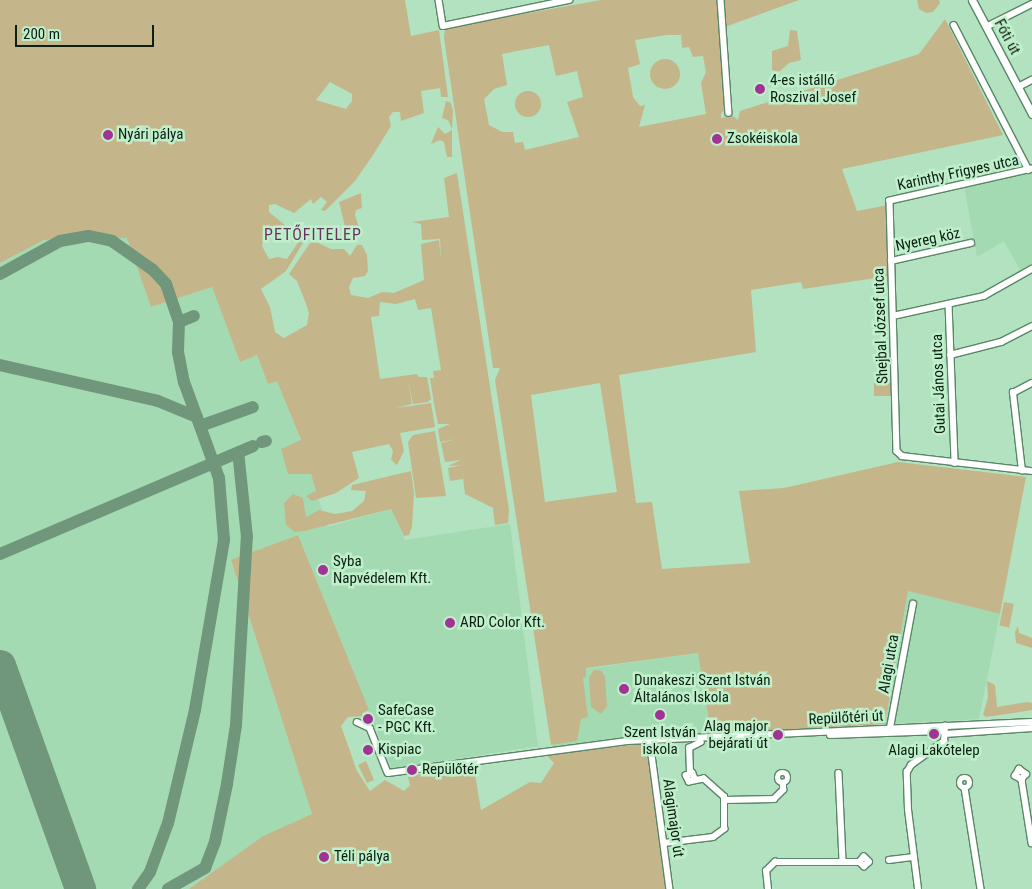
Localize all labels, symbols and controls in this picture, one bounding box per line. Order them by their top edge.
scale bar [18,15,156,47]
street label: Fóti út [990,16,1024,58]
text: 200 m [23,25,60,43]
place label: 4-es istálló Roszival Josef [770,71,856,106]
marker: 4-es istálló Roszival Josef [754,83,766,95]
place label: Nyári pálya [118,126,183,144]
marker: Nyári pálya [102,129,114,141]
place label: Zsokéiskola [727,130,798,148]
marker: Zsokéiskola [711,133,723,145]
street label: Karinthy Frigyes utca [896,151,1020,195]
street label: Nyereg köz [894,224,962,256]
district label: PETŐFITELEP [263,225,363,245]
street label: Shejbal József utca [870,268,892,384]
street label: Gutai János utca [928,334,950,434]
place label: Syba Napvédelem Kft. [333,552,431,587]
marker: Syba Napvédelem Kft. [317,564,329,576]
place label: ARD Color Kft. [460,614,545,632]
marker: ARD Color Kft. [444,617,456,629]
street label: Alagi utca [875,633,903,695]
place label: Dunakeszi Szent István Általános Iskola [634,671,770,706]
marker: Dunakeszi Szent István Általános Iskola [618,683,630,695]
place label: SafeCase - PGC Kft. [378,701,436,736]
street label: Repülőtéri út [808,707,884,729]
marker: Szent István iskola [654,709,666,721]
marker: SafeCase - PGC Kft. [362,713,374,725]
place label: Alag major bejárati út [704,717,768,752]
place label: Szent István iskola [624,723,696,758]
marker: Alagi Lakótelep [928,728,940,740]
marker: Alag major bejárati út [772,729,784,741]
place label: Kispiac [378,741,421,759]
place label: Alagi Lakótelep [888,742,980,760]
marker: Kispiac [362,744,374,756]
place label: Repülőtér [422,761,479,779]
marker: Repülőtér [406,764,418,776]
street label: Alagimajor út [659,778,687,858]
place label: Téli pálya [334,848,390,866]
marker: Téli pálya [318,851,330,863]

